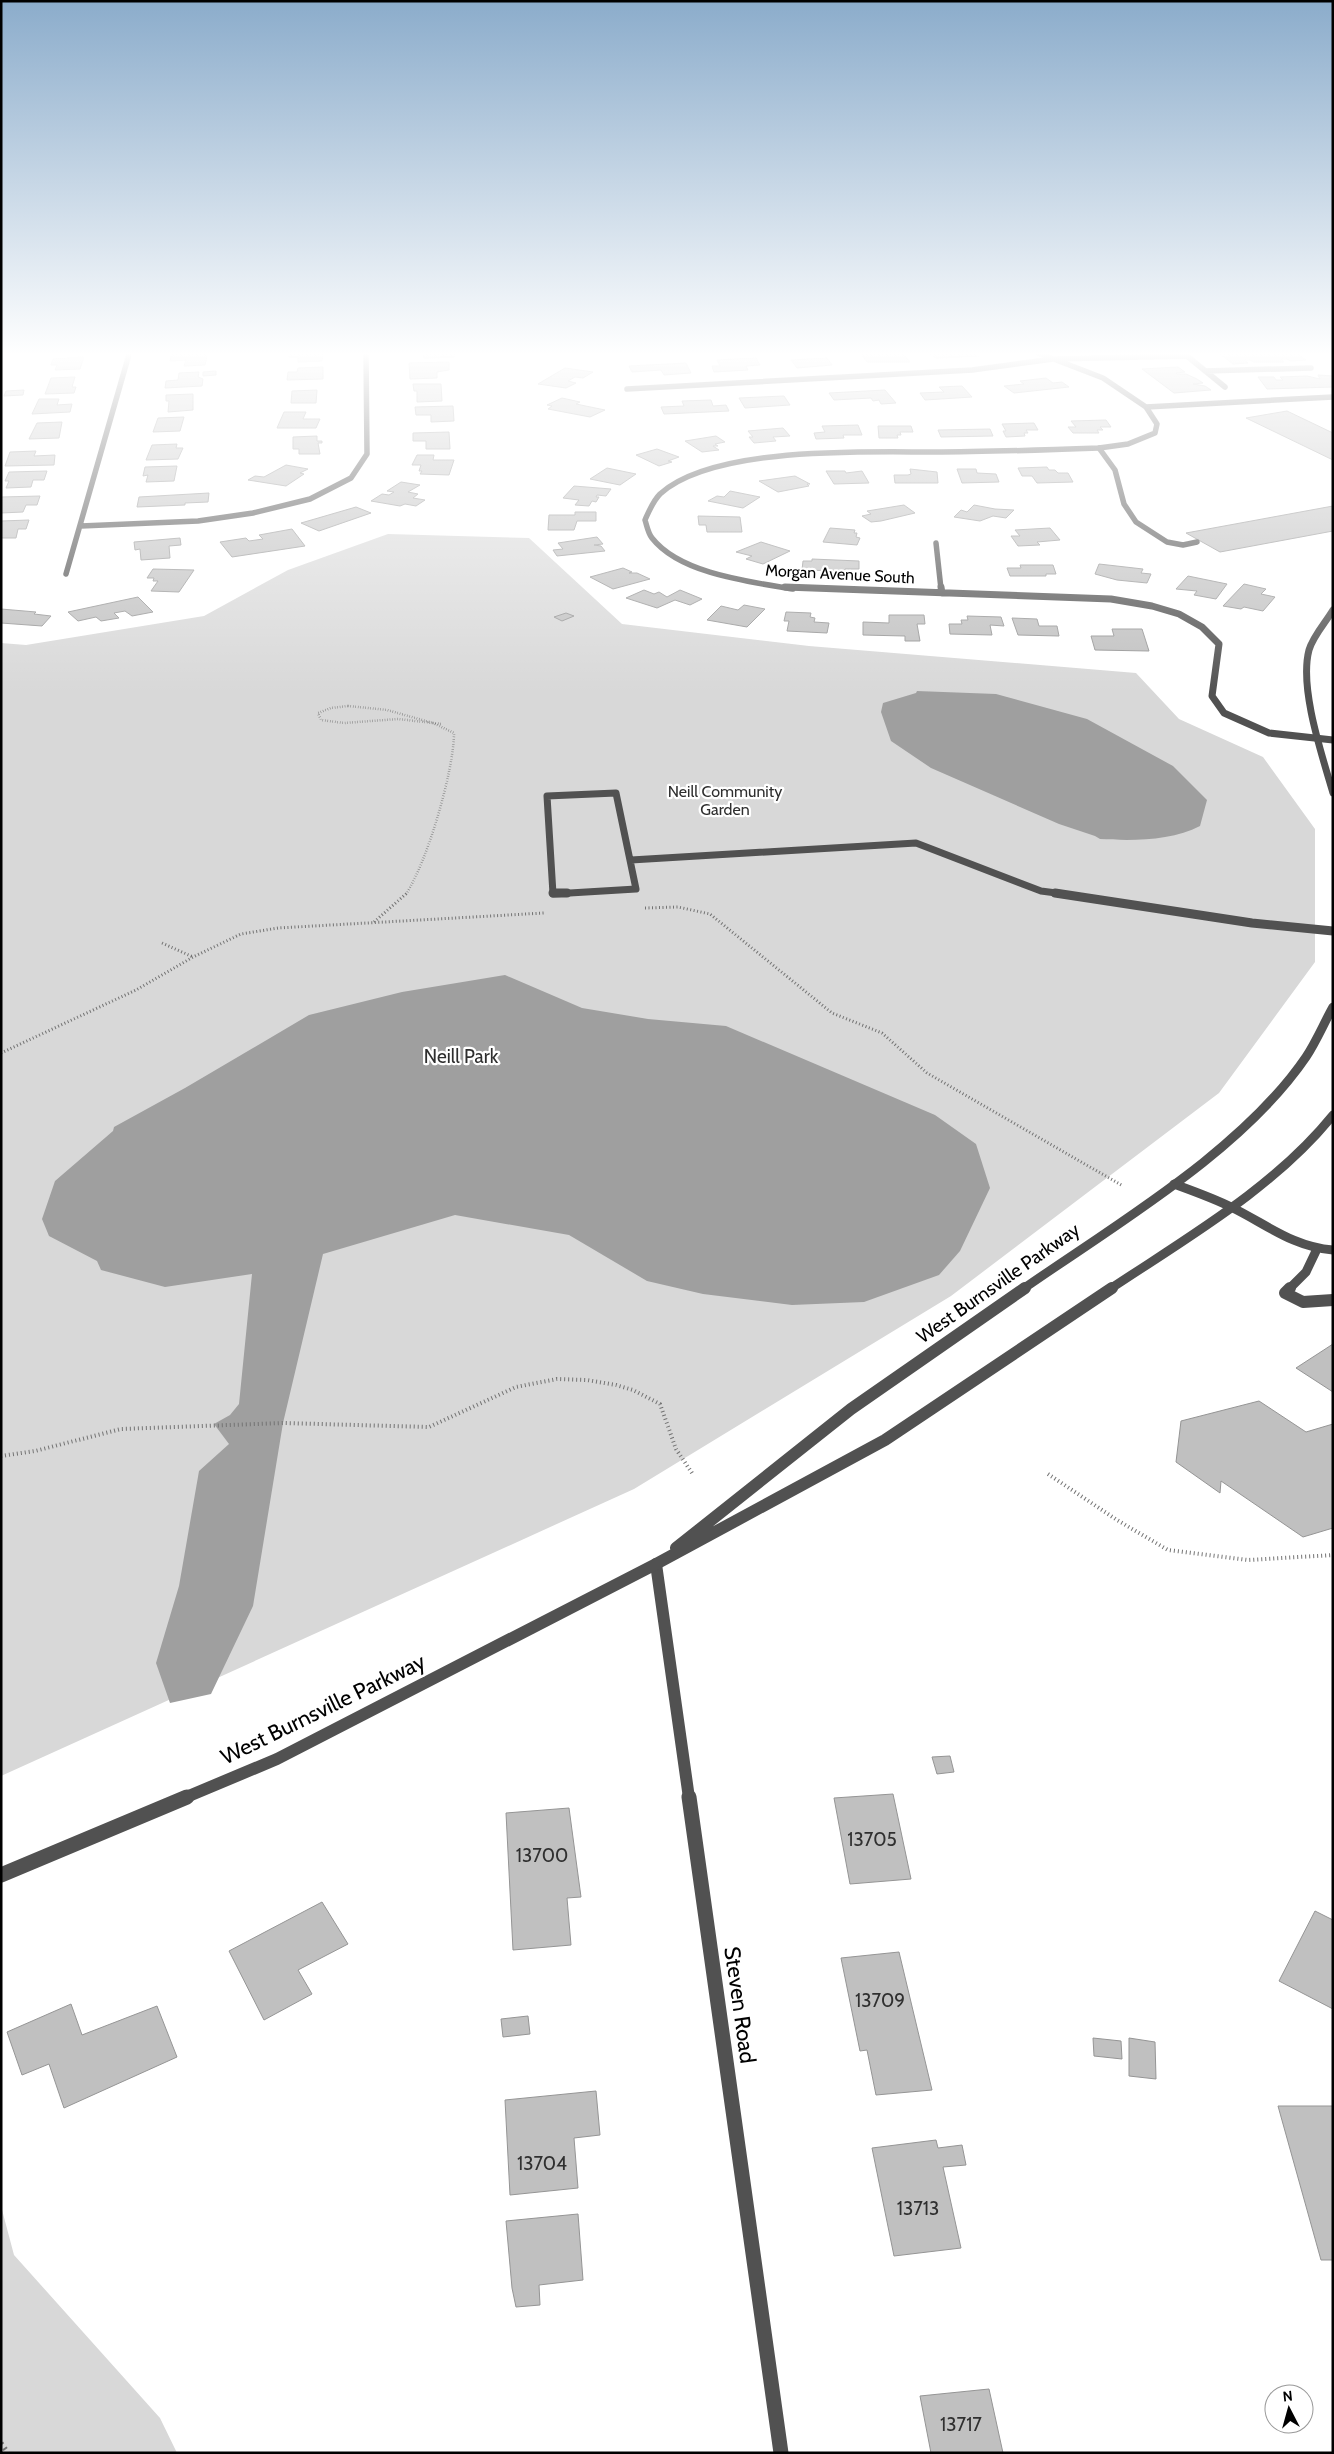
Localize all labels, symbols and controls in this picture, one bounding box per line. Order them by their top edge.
street label: Morgan Avenue South [765,561,915,587]
park label: Neill Community Garden [668,782,782,819]
park label: Neill Park [424,1045,499,1068]
street label: West Burnsville Parkway [912,1218,1084,1348]
street label: West Burnsville Parkway [216,1648,430,1770]
house number: 13705 [847,1828,897,1851]
house number: 13700 [516,1844,568,1867]
street label: Steven Road [718,1945,762,2065]
house number: 13709 [855,1989,905,2012]
house number: 13704 [517,2152,567,2175]
house number: 13713 [897,2197,939,2220]
north arrow [1264,2384,1314,2434]
text: N [1282,2387,1294,2406]
house number: 13717 [940,2413,982,2436]

